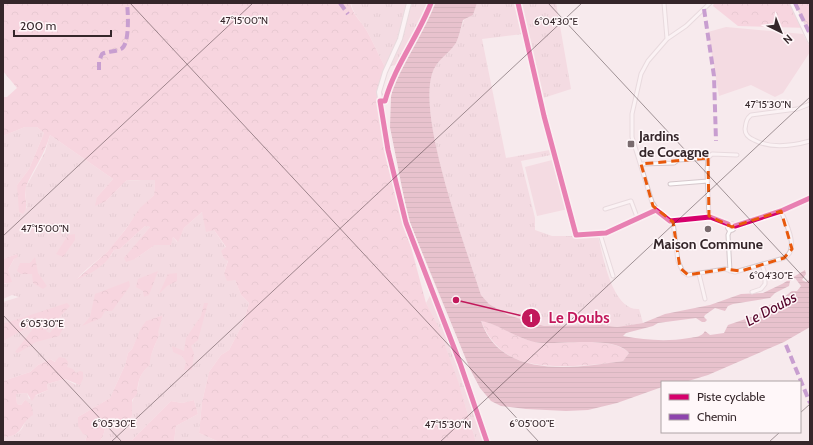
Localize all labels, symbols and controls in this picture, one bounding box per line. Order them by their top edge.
scale bar [14,12,111,38]
north arrow [761,12,801,52]
text: 47°15'00"N [220,14,268,27]
text: 6°04'30"E [534,15,578,28]
text: 200 m [20,18,56,33]
text: N [780,32,795,47]
text: 47°15'30"N [745,98,791,111]
place label: Jardins de Cocagne [638,127,709,161]
marker: Jardins de Cocagne [626,139,636,149]
text: 47°15'00"N [21,222,69,235]
marker: Maison Commune [703,224,713,234]
place label: Maison Commune [653,235,763,253]
text: 6°04'30"E [749,269,793,282]
water label: Le Doubs [742,288,800,330]
callout: Le Doubs [521,304,618,331]
text: Le Doubs [549,309,609,327]
text: 1 [529,310,533,325]
text: 6°05'30"E [20,317,64,330]
legend [661,381,801,433]
text: Piste cyclable [697,389,765,404]
text: Chemin [697,409,737,424]
text: 6°05'30"E [92,417,136,430]
text: 6°05'00"E [509,417,555,430]
text: 47°15'30"N [425,418,471,431]

